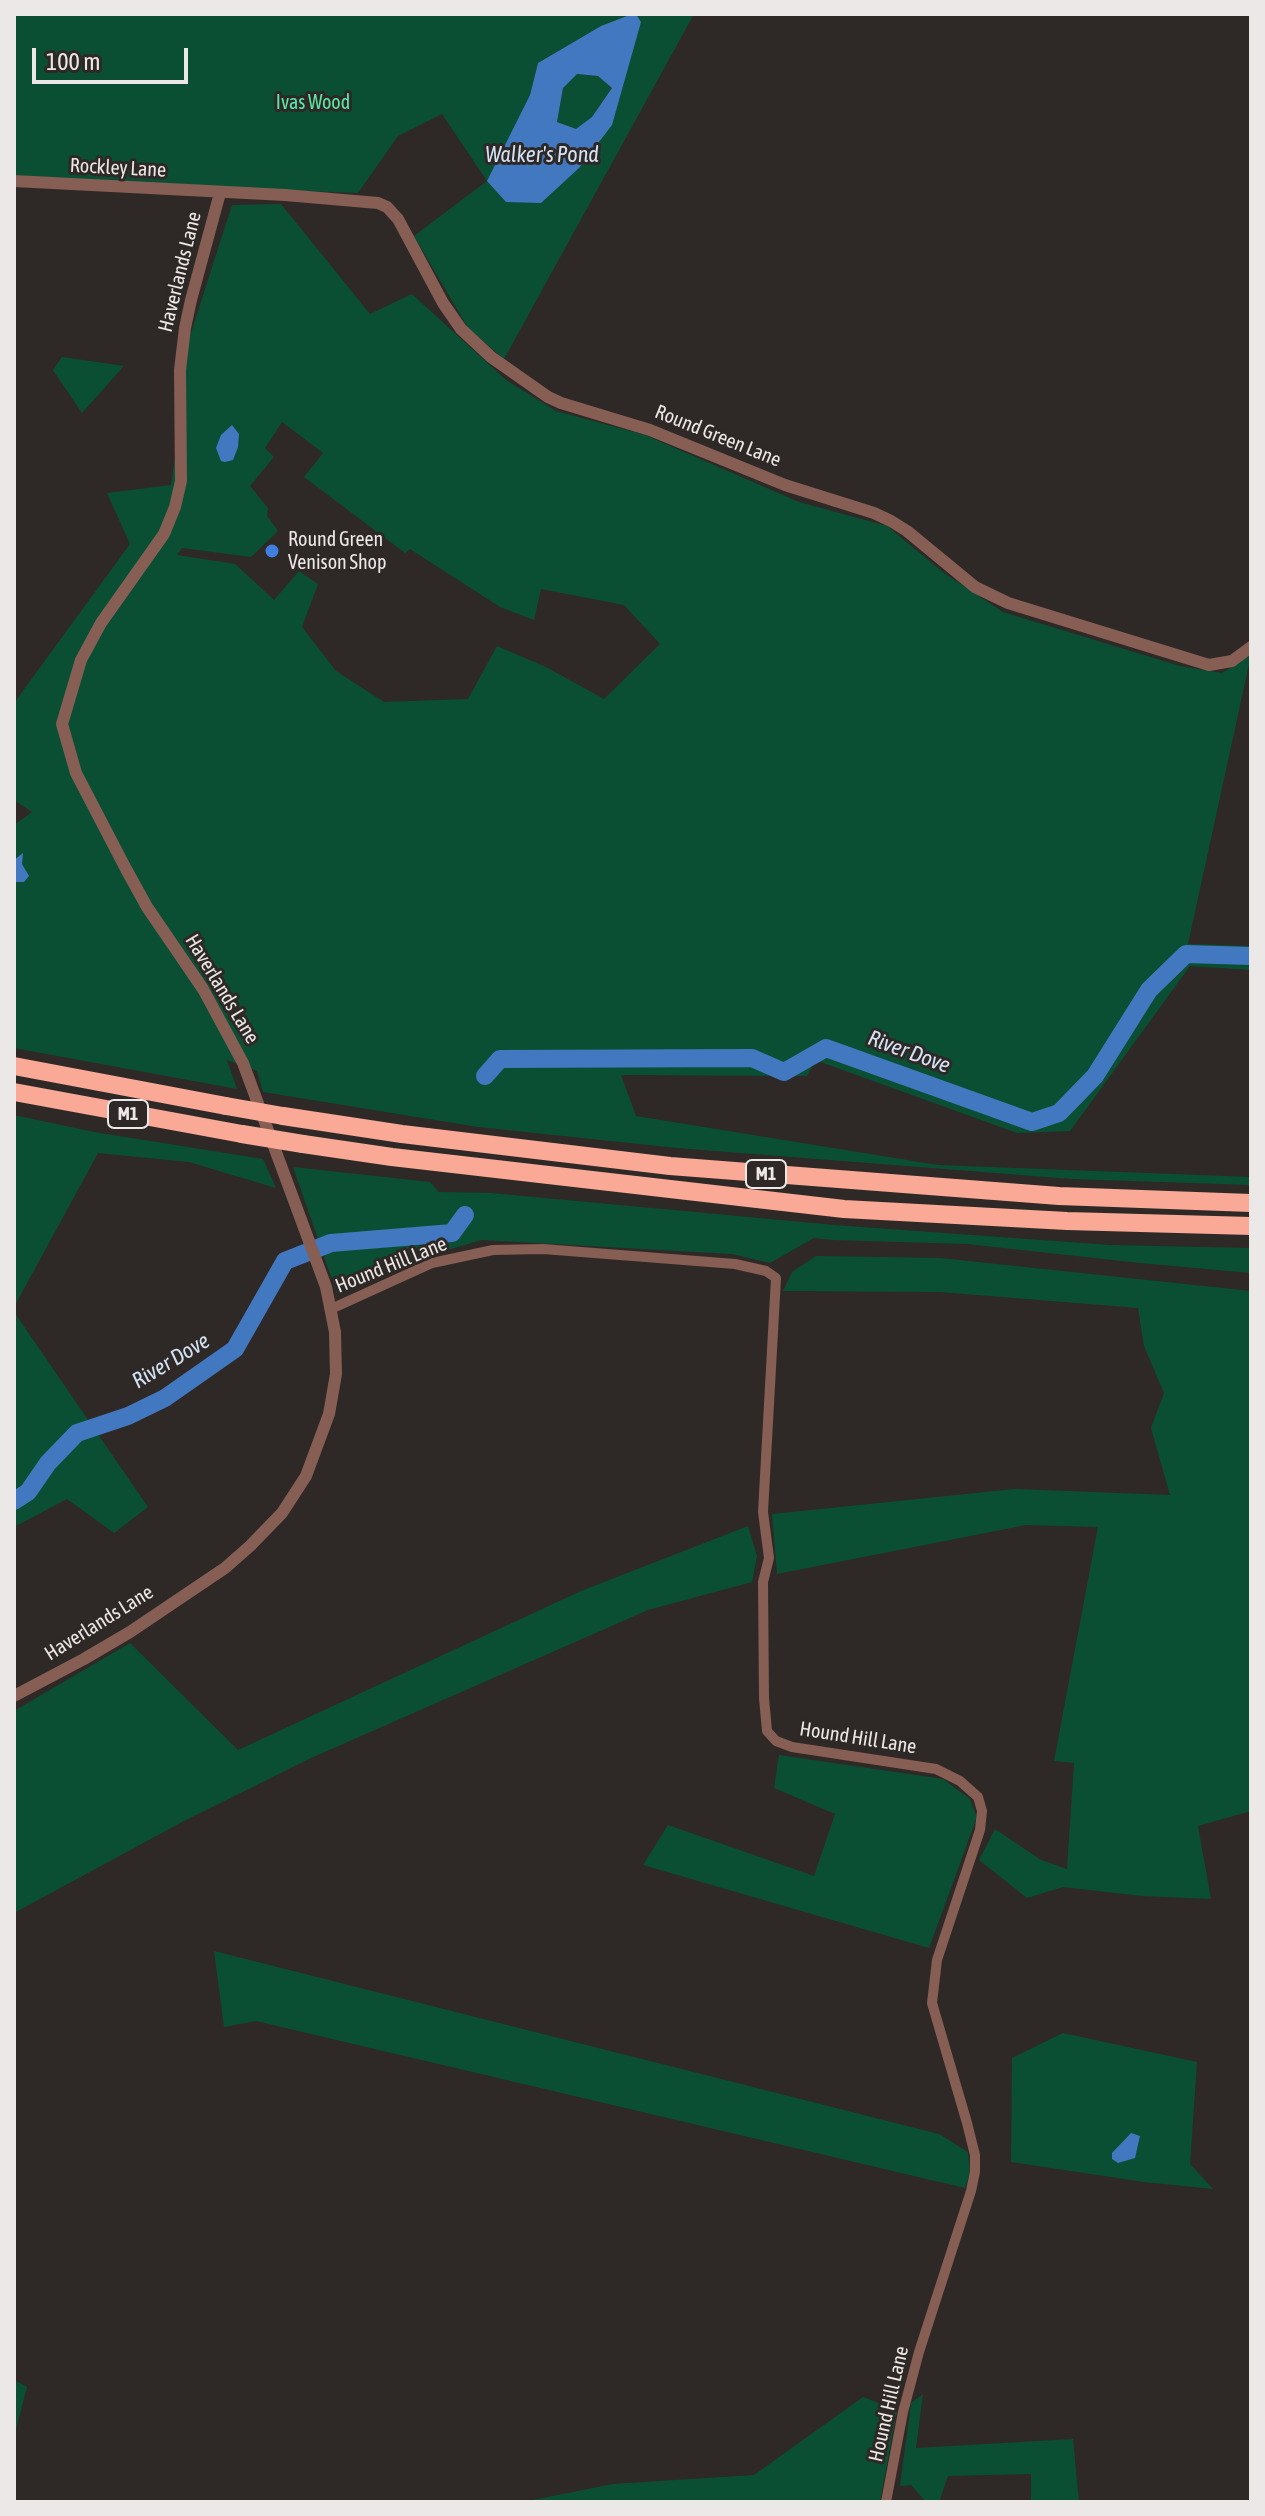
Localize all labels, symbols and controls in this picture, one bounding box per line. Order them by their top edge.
scale bar [36,32,192,82]
text: 100 m [46,48,100,75]
park label: Ivas Wood [276,91,350,115]
water label: Walker's Pond [485,142,599,168]
street label: Rockley Lane [69,153,167,183]
street label: Haverlands Lane [153,209,207,335]
street label: Round Green Lane [651,400,785,472]
place label: Round Green Venison Shop [288,528,386,575]
marker: Round Green Venison Shop [263,542,281,560]
street label: Haverlands Lane [180,930,264,1048]
water label: River Dove [864,1025,954,1079]
road number: M1 [108,1100,148,1128]
road number: M1 [746,1160,786,1188]
street label: Hound Hill Lane [332,1232,450,1298]
water label: River Dove [127,1328,215,1394]
street label: Haverlands Lane [40,1580,158,1666]
street label: Hound Hill Lane [798,1717,918,1759]
street label: Hound Hill Lane [864,2344,914,2464]

